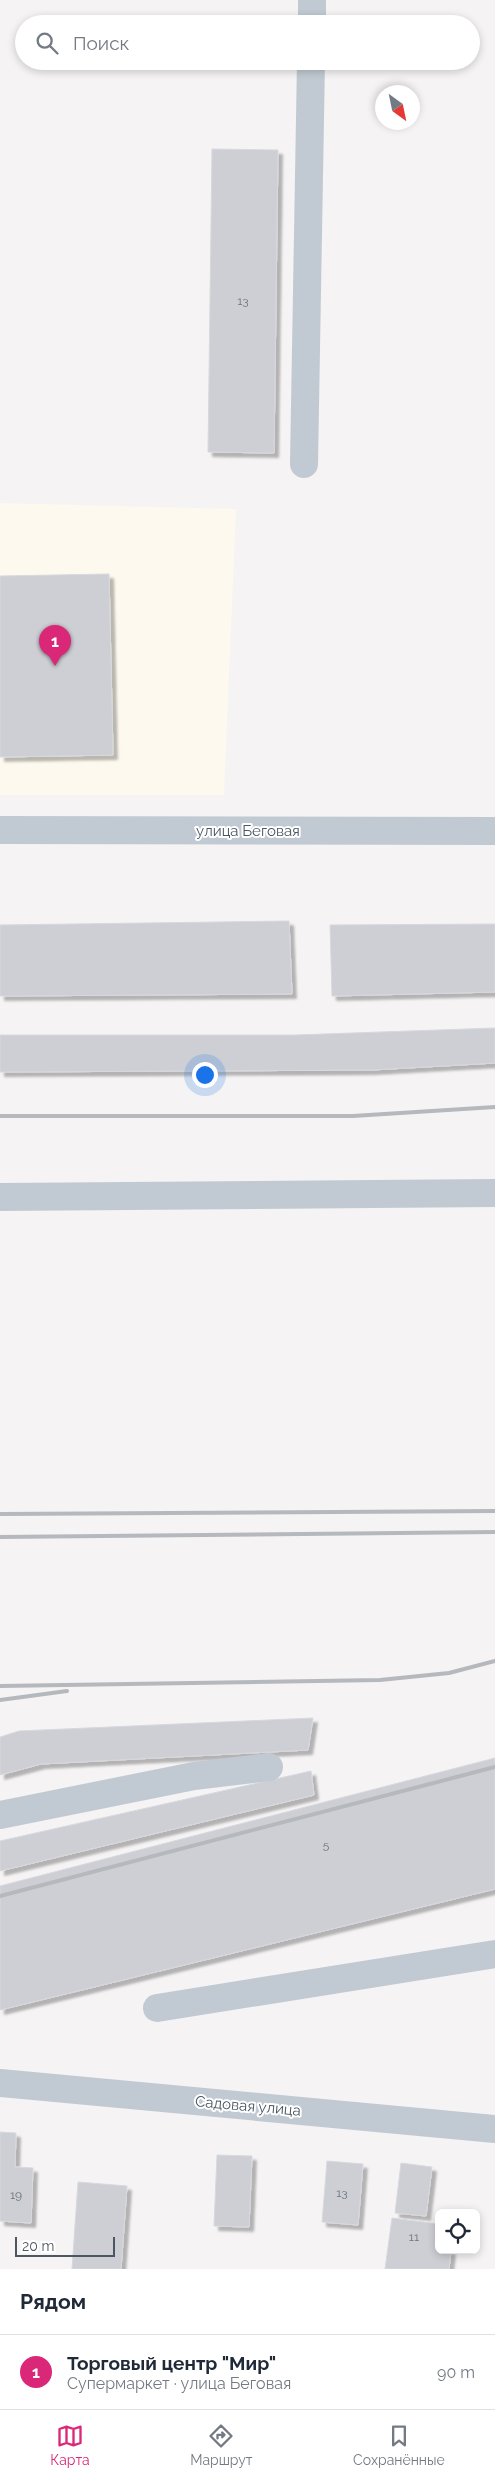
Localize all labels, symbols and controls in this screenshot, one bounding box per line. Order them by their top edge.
search box [15,15,480,70]
icon: search [33,29,61,57]
text: Поиск [73,32,129,54]
north arrow [375,85,420,130]
house number: 13 [237,294,249,308]
pin: 1 [39,625,71,666]
street label: улица Беговая [196,822,300,840]
your location [192,1062,218,1088]
house number: 5 [323,1838,330,1852]
street label: Садовая улица [194,2092,302,2120]
house number: 13 [336,2186,348,2200]
house number: 19 [10,2188,22,2202]
map controls [435,2209,480,2254]
button: locate [435,2209,480,2254]
house number: 11 [409,2230,419,2244]
scale bar [15,2234,115,2257]
text: 20 m [22,2238,54,2254]
text: Рядом [20,2289,86,2314]
text: Торговый центр "Мир" [67,2352,276,2374]
text: 1 [32,2363,40,2382]
text: 90 m [437,2363,475,2382]
text: Супермаркет · улица Беговая [67,2374,291,2393]
tab: Карта [50,2422,90,2468]
tab: Маршрут [190,2422,253,2468]
tab: Сохранённые [353,2422,445,2468]

